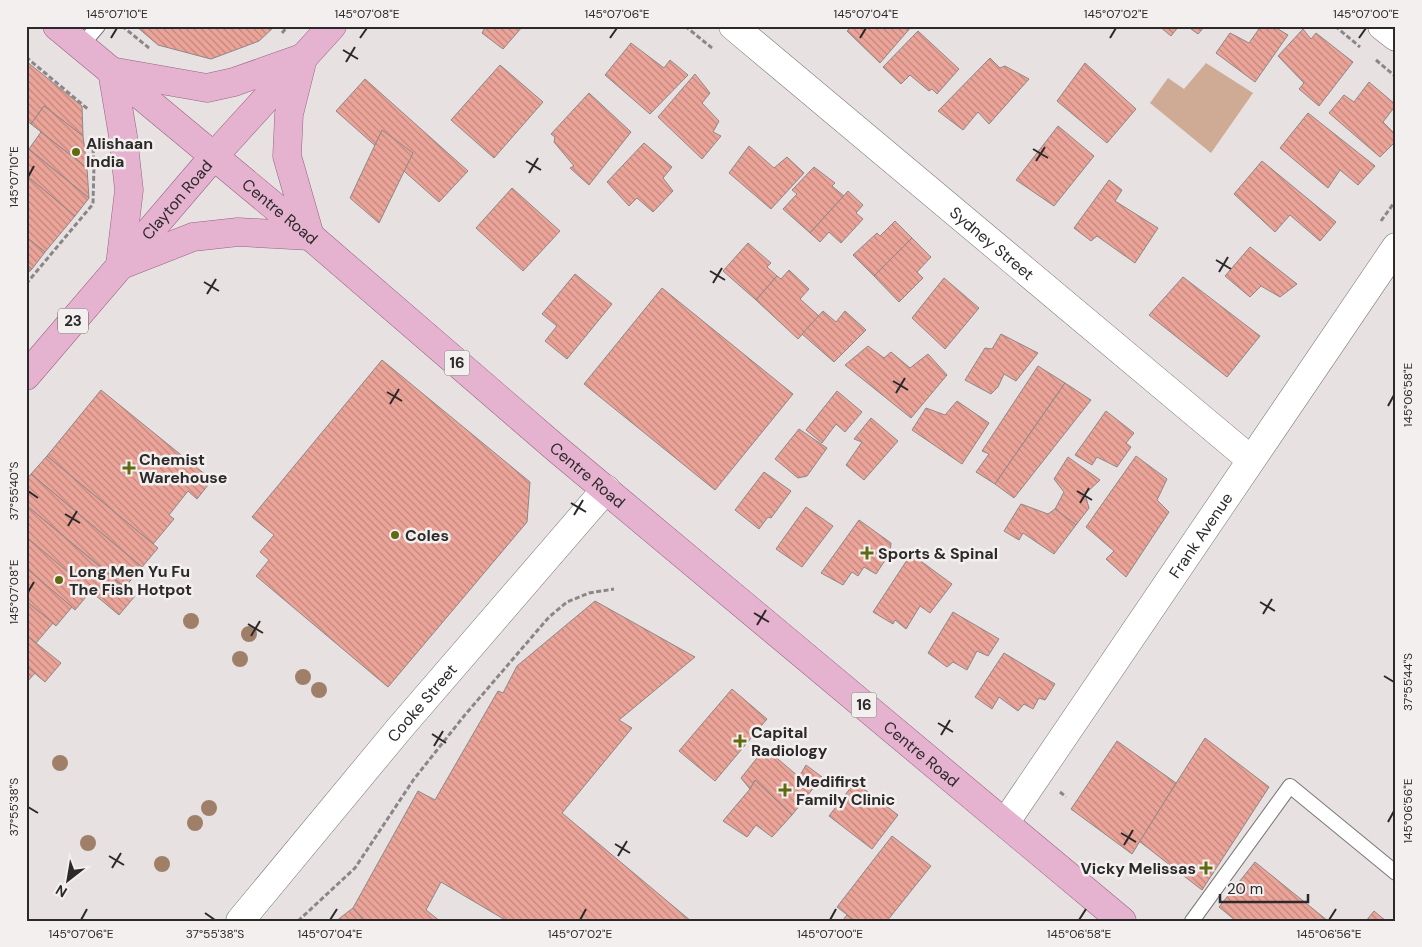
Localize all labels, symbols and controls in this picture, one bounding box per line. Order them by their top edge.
text: 145°07'10"E [86,6,148,22]
text: 145°07'08"E [335,6,400,22]
text: 145°07'06"E [584,6,650,22]
text: 145°07'04"E [834,6,899,22]
text: 145°07'02"E [1084,6,1148,22]
text: 145°07'00"E [1333,6,1399,22]
place label: Alishaan India [86,133,153,172]
text: 145°07'10"E [6,146,22,208]
marker: Alishaan India [70,146,82,158]
street label: Clayton Road [137,156,217,244]
street label: Centre Road [238,174,322,249]
street label: Sydney Street [945,202,1038,285]
road number: 23 [58,308,88,334]
road number: 16 [444,350,470,376]
text: 145°06'58"E [1400,362,1416,427]
street label: Centre Road [545,438,629,513]
place label: Chemist Warehouse [139,449,227,488]
text: 37°55'40"S [6,461,22,521]
marker: Chemist Warehouse [123,462,135,474]
street label: Frank Avenue [1164,488,1237,582]
place label: Coles [405,525,449,546]
marker: Coles [389,529,401,541]
place label: Sports & Spinal [878,543,998,564]
marker: Sports & Spinal [860,546,874,560]
text: 145°07'08"E [6,559,22,624]
place label: Long Men Yu Fu The Fish Hotpot [69,561,192,600]
marker: Long Men Yu Fu The Fish Hotpot [53,574,65,586]
text: 37°55'44"S [1400,653,1416,711]
street label: Cooke Street [383,660,462,747]
road number: 16 [852,692,876,718]
street label: Centre Road [879,716,963,792]
place label: Capital Radiology [751,722,828,761]
marker: Capital Radiology [733,734,747,748]
place label: Medifirst Family Clinic [796,771,895,810]
text: 37°55'38"S [6,778,22,836]
text: 145°06'56"E [1400,778,1416,843]
marker: Medifirst Family Clinic [778,783,792,797]
north arrow [42,854,92,904]
place label: Vicky Melissas [1081,858,1196,879]
marker: Vicky Melissas [1200,862,1212,874]
scale bar [1220,872,1307,904]
text: 20 m [1227,879,1263,899]
text: N [52,881,70,901]
text: 145°07'06"E [48,926,114,942]
text: 37°55'38"S [186,926,244,942]
text: 145°07'04"E [298,926,363,942]
text: 145°07'02"E [548,926,612,942]
text: 145°07'00"E [797,926,863,942]
text: 145°06'58"E [1047,926,1112,942]
text: 145°06'56"E [1297,926,1362,942]

